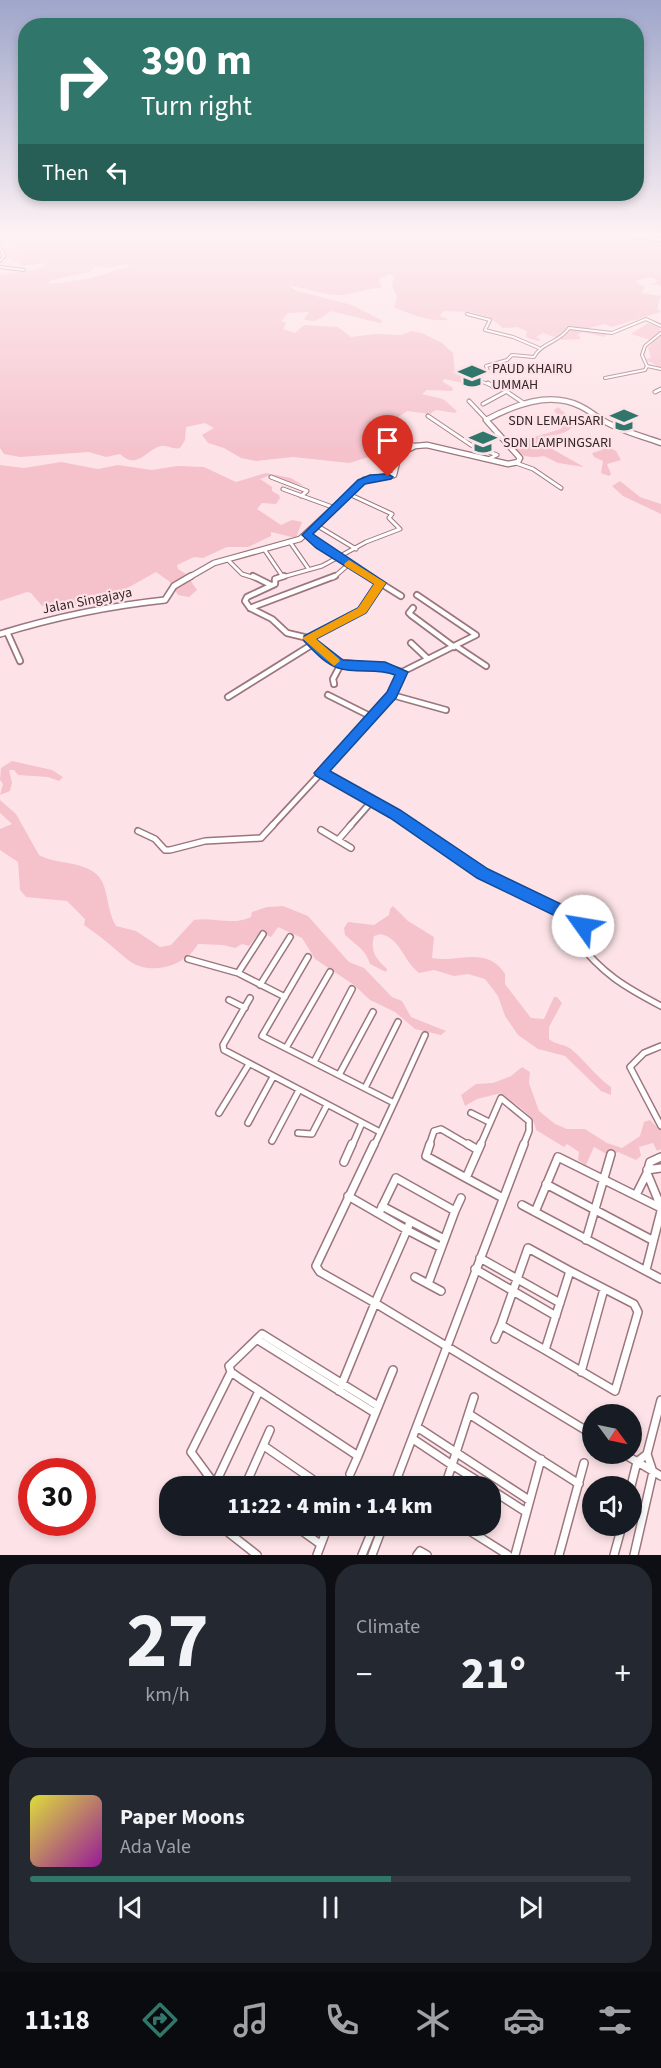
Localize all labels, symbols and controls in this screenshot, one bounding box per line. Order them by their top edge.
text: 390 m [141,31,252,91]
icon: right [42,42,120,120]
text: Turn right [141,87,252,126]
icon: left [101,156,134,189]
text: Then [42,157,89,189]
place label: PAUD KHAIRU UMMAH [492,359,573,395]
school or university icon: PAUD KHAIRU UMMAH [457,361,487,391]
school or university icon: SDN LEMAHSARI [609,405,639,435]
place label: SDN LEMAHSARI [508,411,604,431]
pin [362,415,413,477]
icon: arrive [371,424,404,457]
school or university icon: SDN LAMPINGSARI [468,427,498,457]
place label: SDN LAMPINGSARI [503,433,612,453]
street label: Jalan Singajaya [41,582,134,619]
position arrow [551,894,615,958]
north arrow [582,1404,642,1464]
map controls [582,1404,642,1536]
speed limit sign: 30 [18,1458,96,1536]
button: sound [582,1476,642,1536]
text: 11:22 · 4 min · 1.4 km [227,1490,433,1522]
text: 27 [126,1586,209,1697]
text: Climate [356,1613,420,1641]
text: 21° [461,1642,526,1706]
text: − [356,1651,372,1698]
text: + [615,1651,631,1698]
text: km/h [145,1681,190,1709]
text: Paper Moons [120,1801,245,1833]
text: Ada Vale [120,1833,191,1861]
icon: previous [114,1891,147,1924]
icon: pause [314,1891,347,1924]
icon: next [514,1891,547,1924]
icon: directions [139,1999,181,2041]
icon: music [230,1999,272,2041]
icon: phone [321,1999,363,2041]
icon: climate [412,1999,454,2041]
icon: car [503,1999,545,2041]
icon: filters [594,1999,636,2041]
text: 11:18 [25,2001,90,2040]

